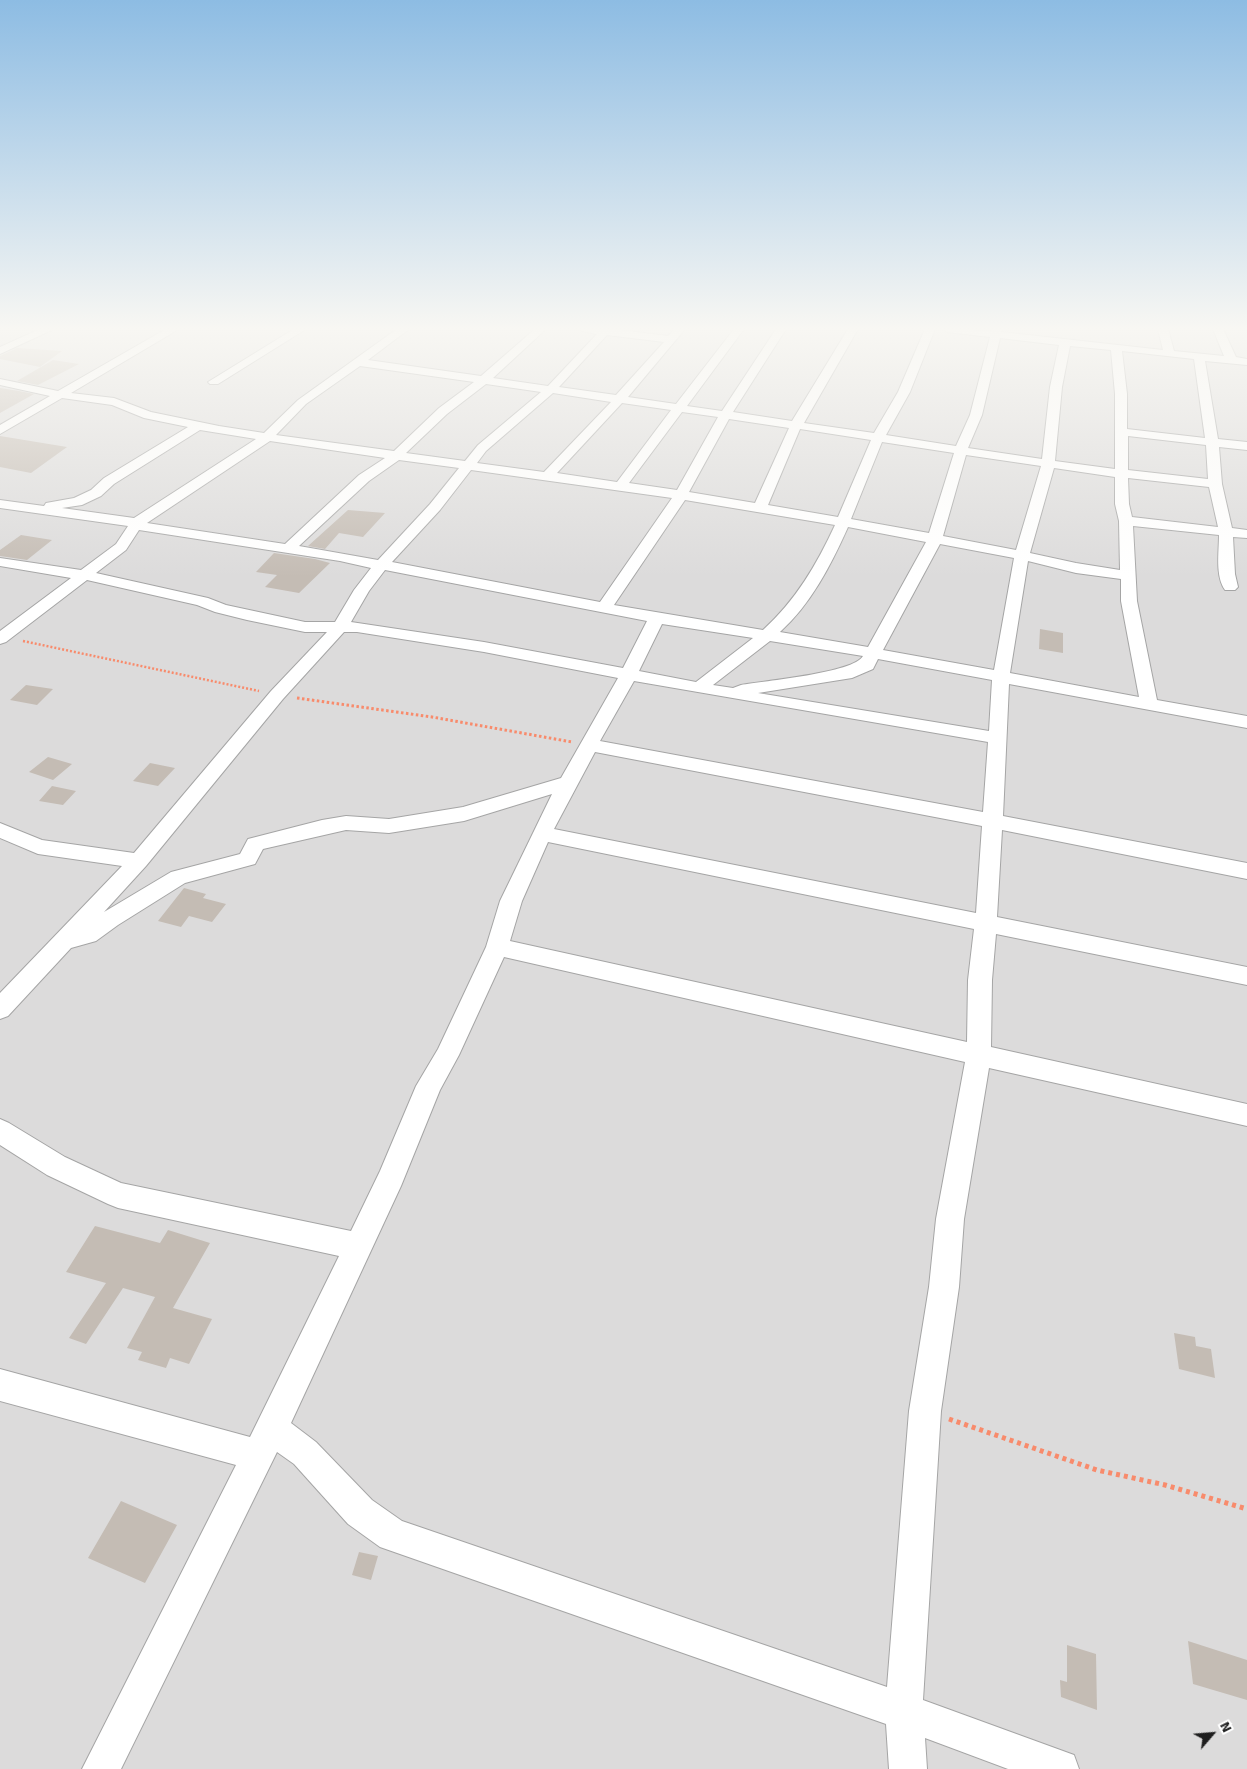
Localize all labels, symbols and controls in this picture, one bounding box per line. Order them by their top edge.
north arrow [1187,1709,1237,1759]
text: N [1216,1719,1236,1735]

